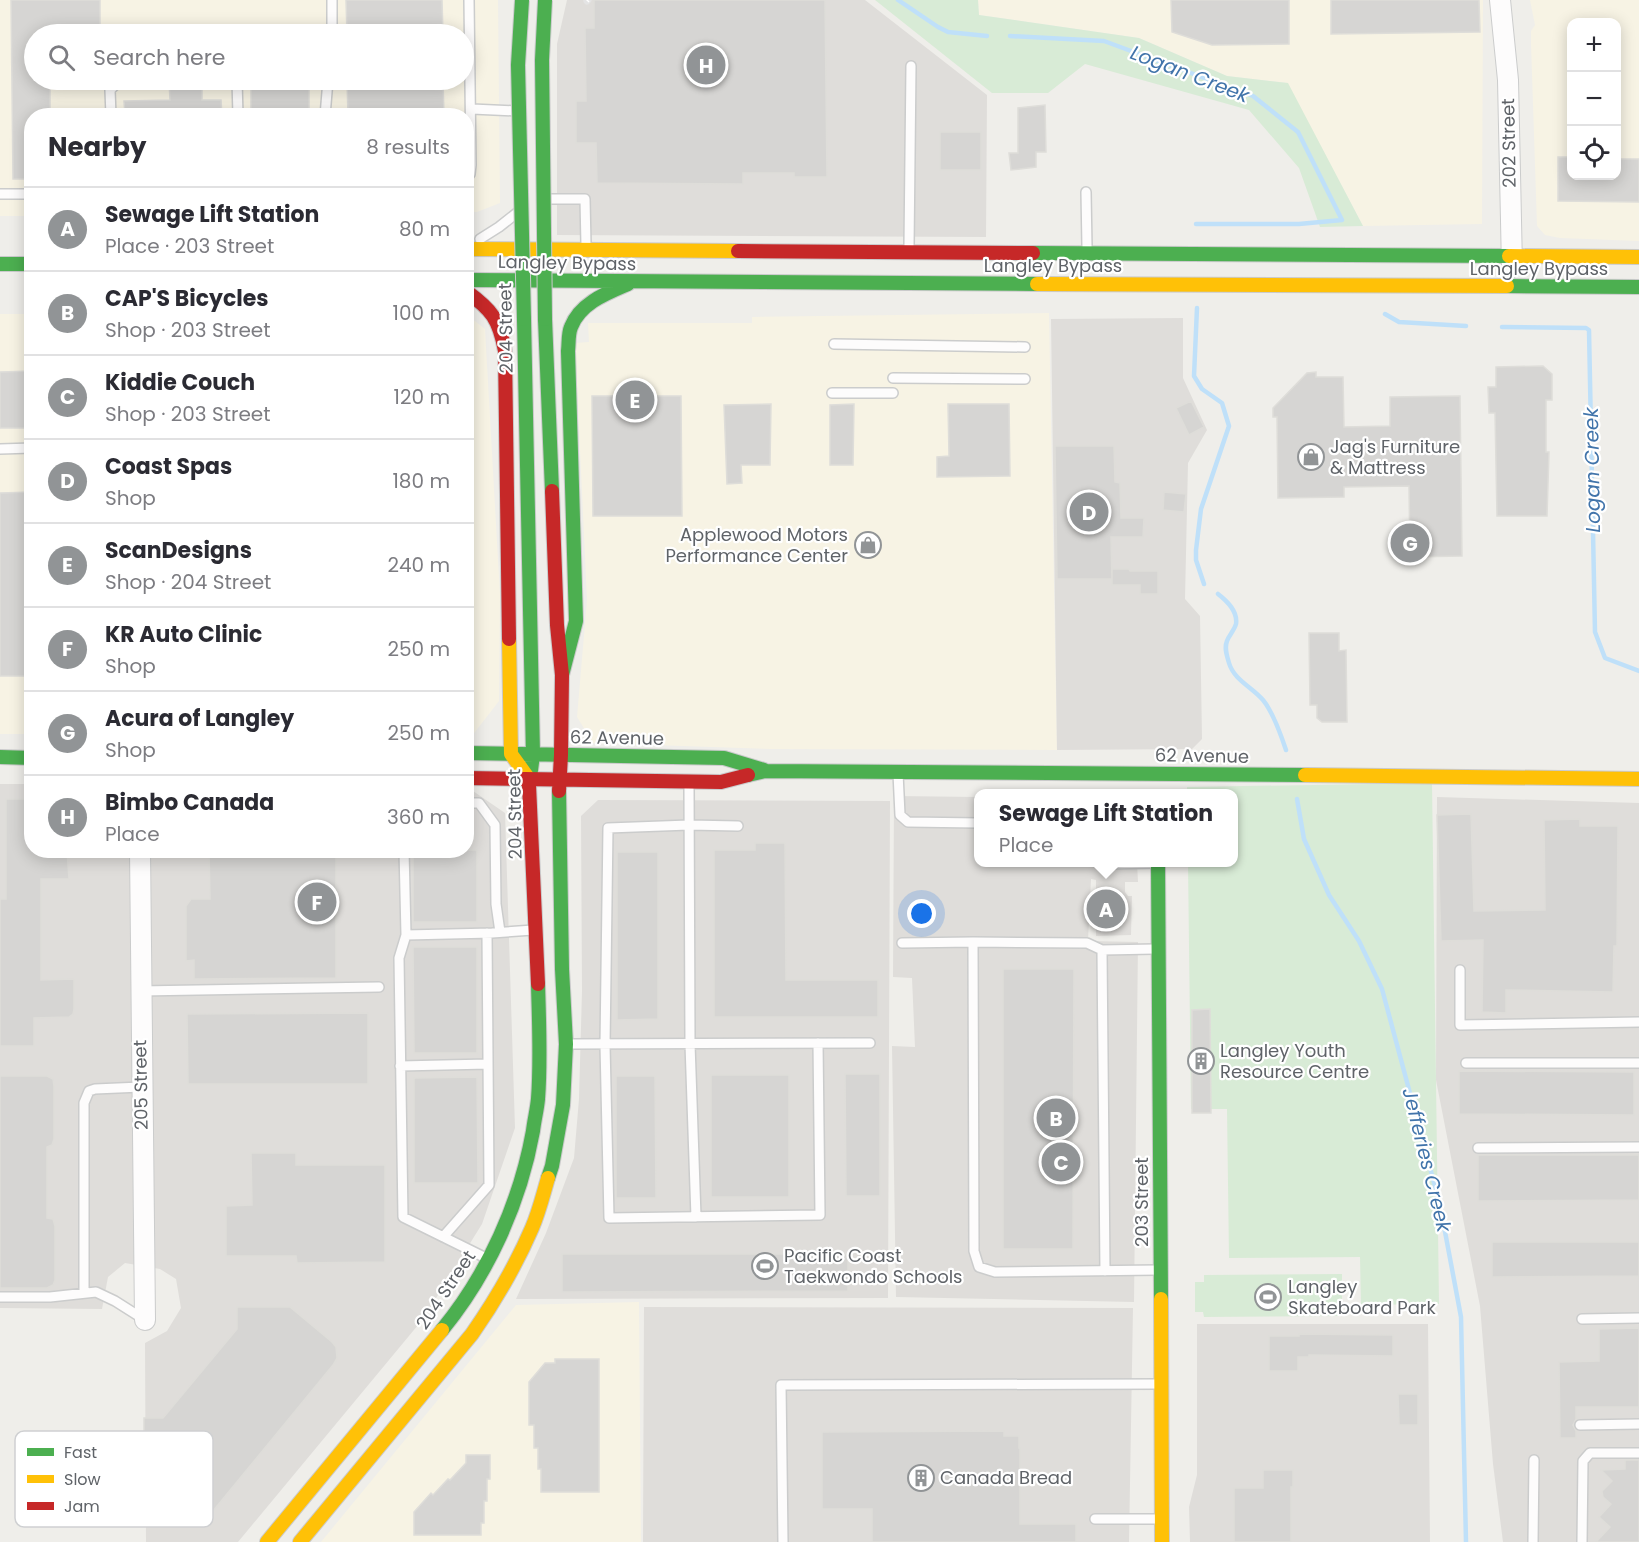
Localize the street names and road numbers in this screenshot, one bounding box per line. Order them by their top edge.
street label: 202 Street [1495,98,1522,188]
street label: Langley Bypass [498,249,636,276]
street label: Langley Bypass [984,253,1122,278]
street label: Langley Bypass [1470,256,1608,281]
street label: 204 Street [492,283,519,373]
street label: 62 Avenue [570,724,664,751]
street label: 62 Avenue [1155,742,1249,769]
street label: 204 Street [501,769,528,859]
street label: 205 Street [127,1040,154,1130]
street label: 203 Street [1129,1157,1154,1247]
street label: 204 Street [410,1245,481,1334]

